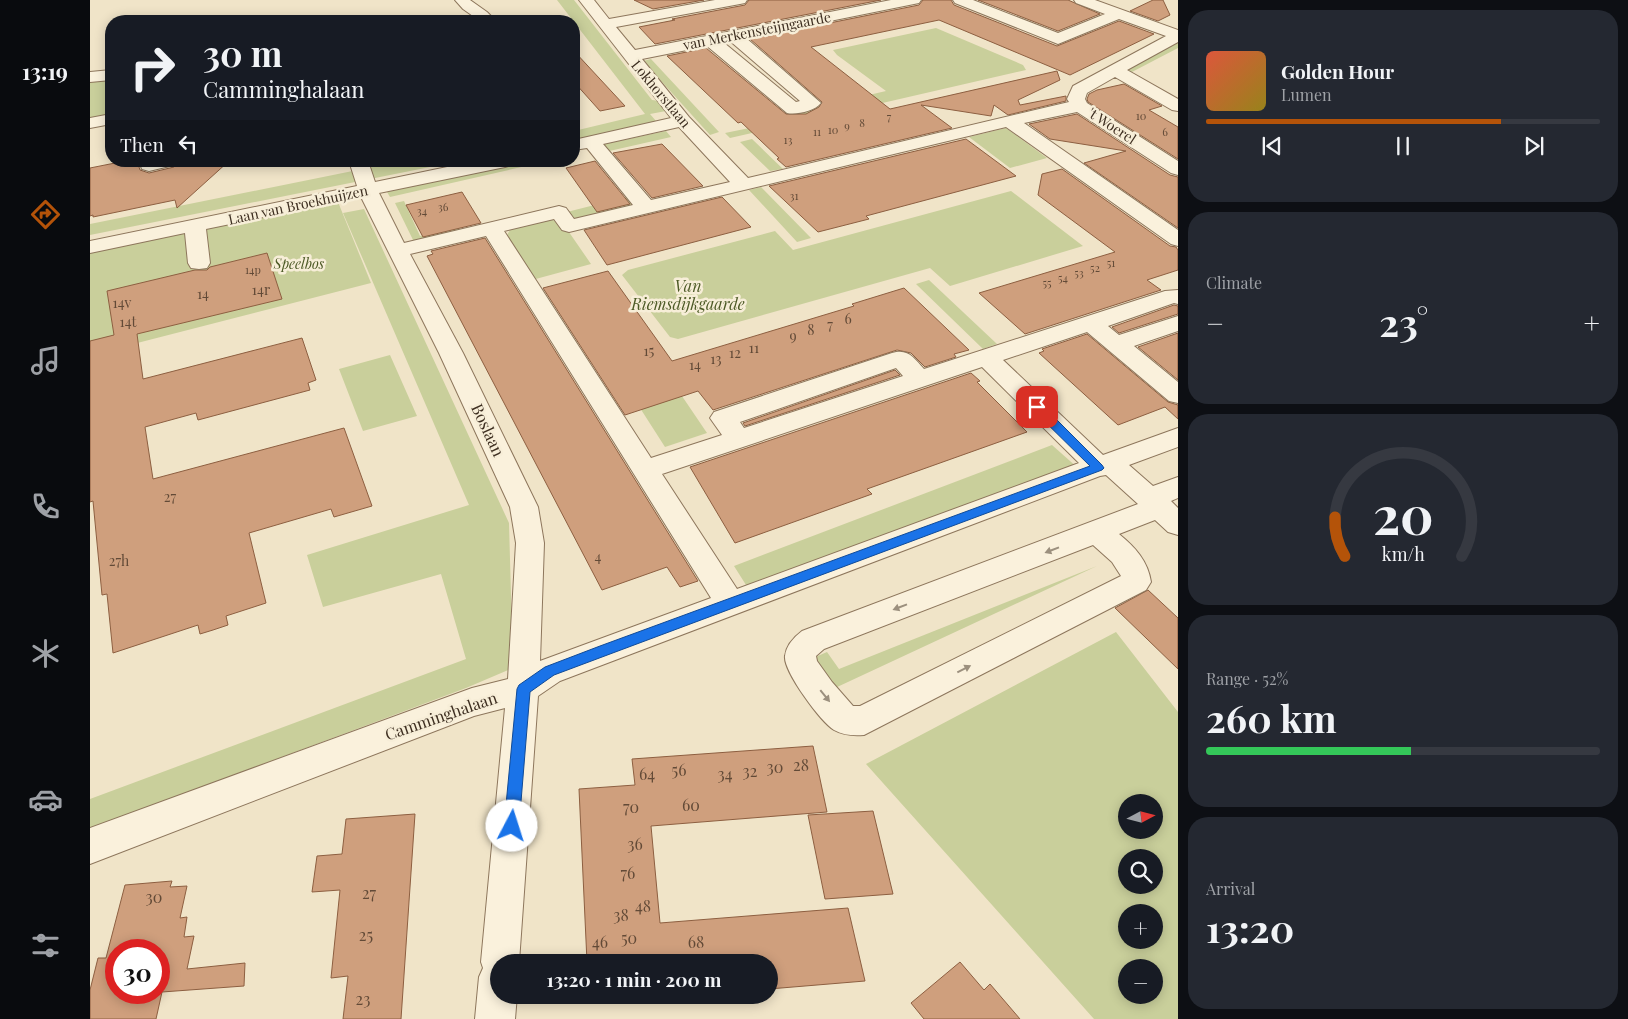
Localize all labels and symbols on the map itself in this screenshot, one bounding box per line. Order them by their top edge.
street label: van Merkensteijngaarde [680,7,832,54]
street label: Lokhorstlaan [628,56,696,132]
street label: 't Woerel [1085,103,1140,148]
house number: 10 [1136,108,1147,123]
house number: 7 [887,109,892,124]
house number: 8 [859,115,865,130]
house number: 9 [844,118,850,133]
house number: 10 [828,122,839,137]
house number: 11 [813,124,821,139]
house number: 6 [1162,124,1168,139]
house number: 13 [784,132,792,147]
street label: Laan van Broekhuijzen [226,180,370,229]
house number: 31 [789,188,799,203]
house number: 36 [438,199,449,214]
house number: 34 [417,203,428,218]
park label: Speelbos [273,254,325,273]
house number: 51 [1107,255,1115,270]
house number: 52 [1090,260,1100,275]
house number: 14p [245,262,261,277]
house number: 53 [1074,265,1084,280]
house number: 54 [1058,270,1069,285]
park label: Van Riemsdijkgaarde [630,275,745,314]
house number: 55 [1042,275,1052,290]
house number: 14r [252,280,271,299]
house number: 14 [197,284,209,303]
house number: 14v [113,293,132,312]
house number: 6 [844,309,852,328]
house number: 14t [119,312,138,331]
house number: 7 [827,315,833,334]
house number: 8 [807,320,815,339]
house number: 9 [789,326,797,345]
house number: 11 [749,338,759,357]
house number: 15 [644,341,655,360]
house number: 12 [729,343,741,362]
house number: 13 [710,349,722,368]
house number: 14 [689,355,701,374]
pin [1016,386,1058,428]
street label: Boslaan [467,400,510,460]
house number: 27 [164,487,177,506]
one-way arrow [1045,546,1059,554]
house number: 4 [595,547,602,566]
house number: 27h [109,551,130,570]
one-way arrow [892,603,907,611]
one-way arrow [957,665,971,673]
street label: Camminghalaan [382,686,500,745]
one-way arrow [820,689,831,702]
house number: 28 [793,754,809,775]
house number: 30 [767,756,783,777]
house number: 56 [672,759,686,780]
house number: 32 [743,760,757,781]
house number: 64 [639,763,655,784]
house number: 34 [717,763,733,784]
house number: 60 [682,794,700,815]
north arrow [1118,794,1162,839]
house number: 70 [623,796,639,817]
position arrow [485,799,537,851]
house number: 36 [627,833,643,854]
house number: 76 [621,862,635,883]
house number: 27 [362,882,377,903]
house number: 30 [146,886,162,907]
house number: 48 [635,895,651,916]
house number: 38 [613,904,629,925]
house number: 25 [359,924,373,945]
house number: 50 [621,927,637,948]
house number: 46 [592,931,608,952]
house number: 68 [688,931,704,952]
speed limit sign: 30 [105,939,170,1004]
house number: 23 [356,988,370,1009]

